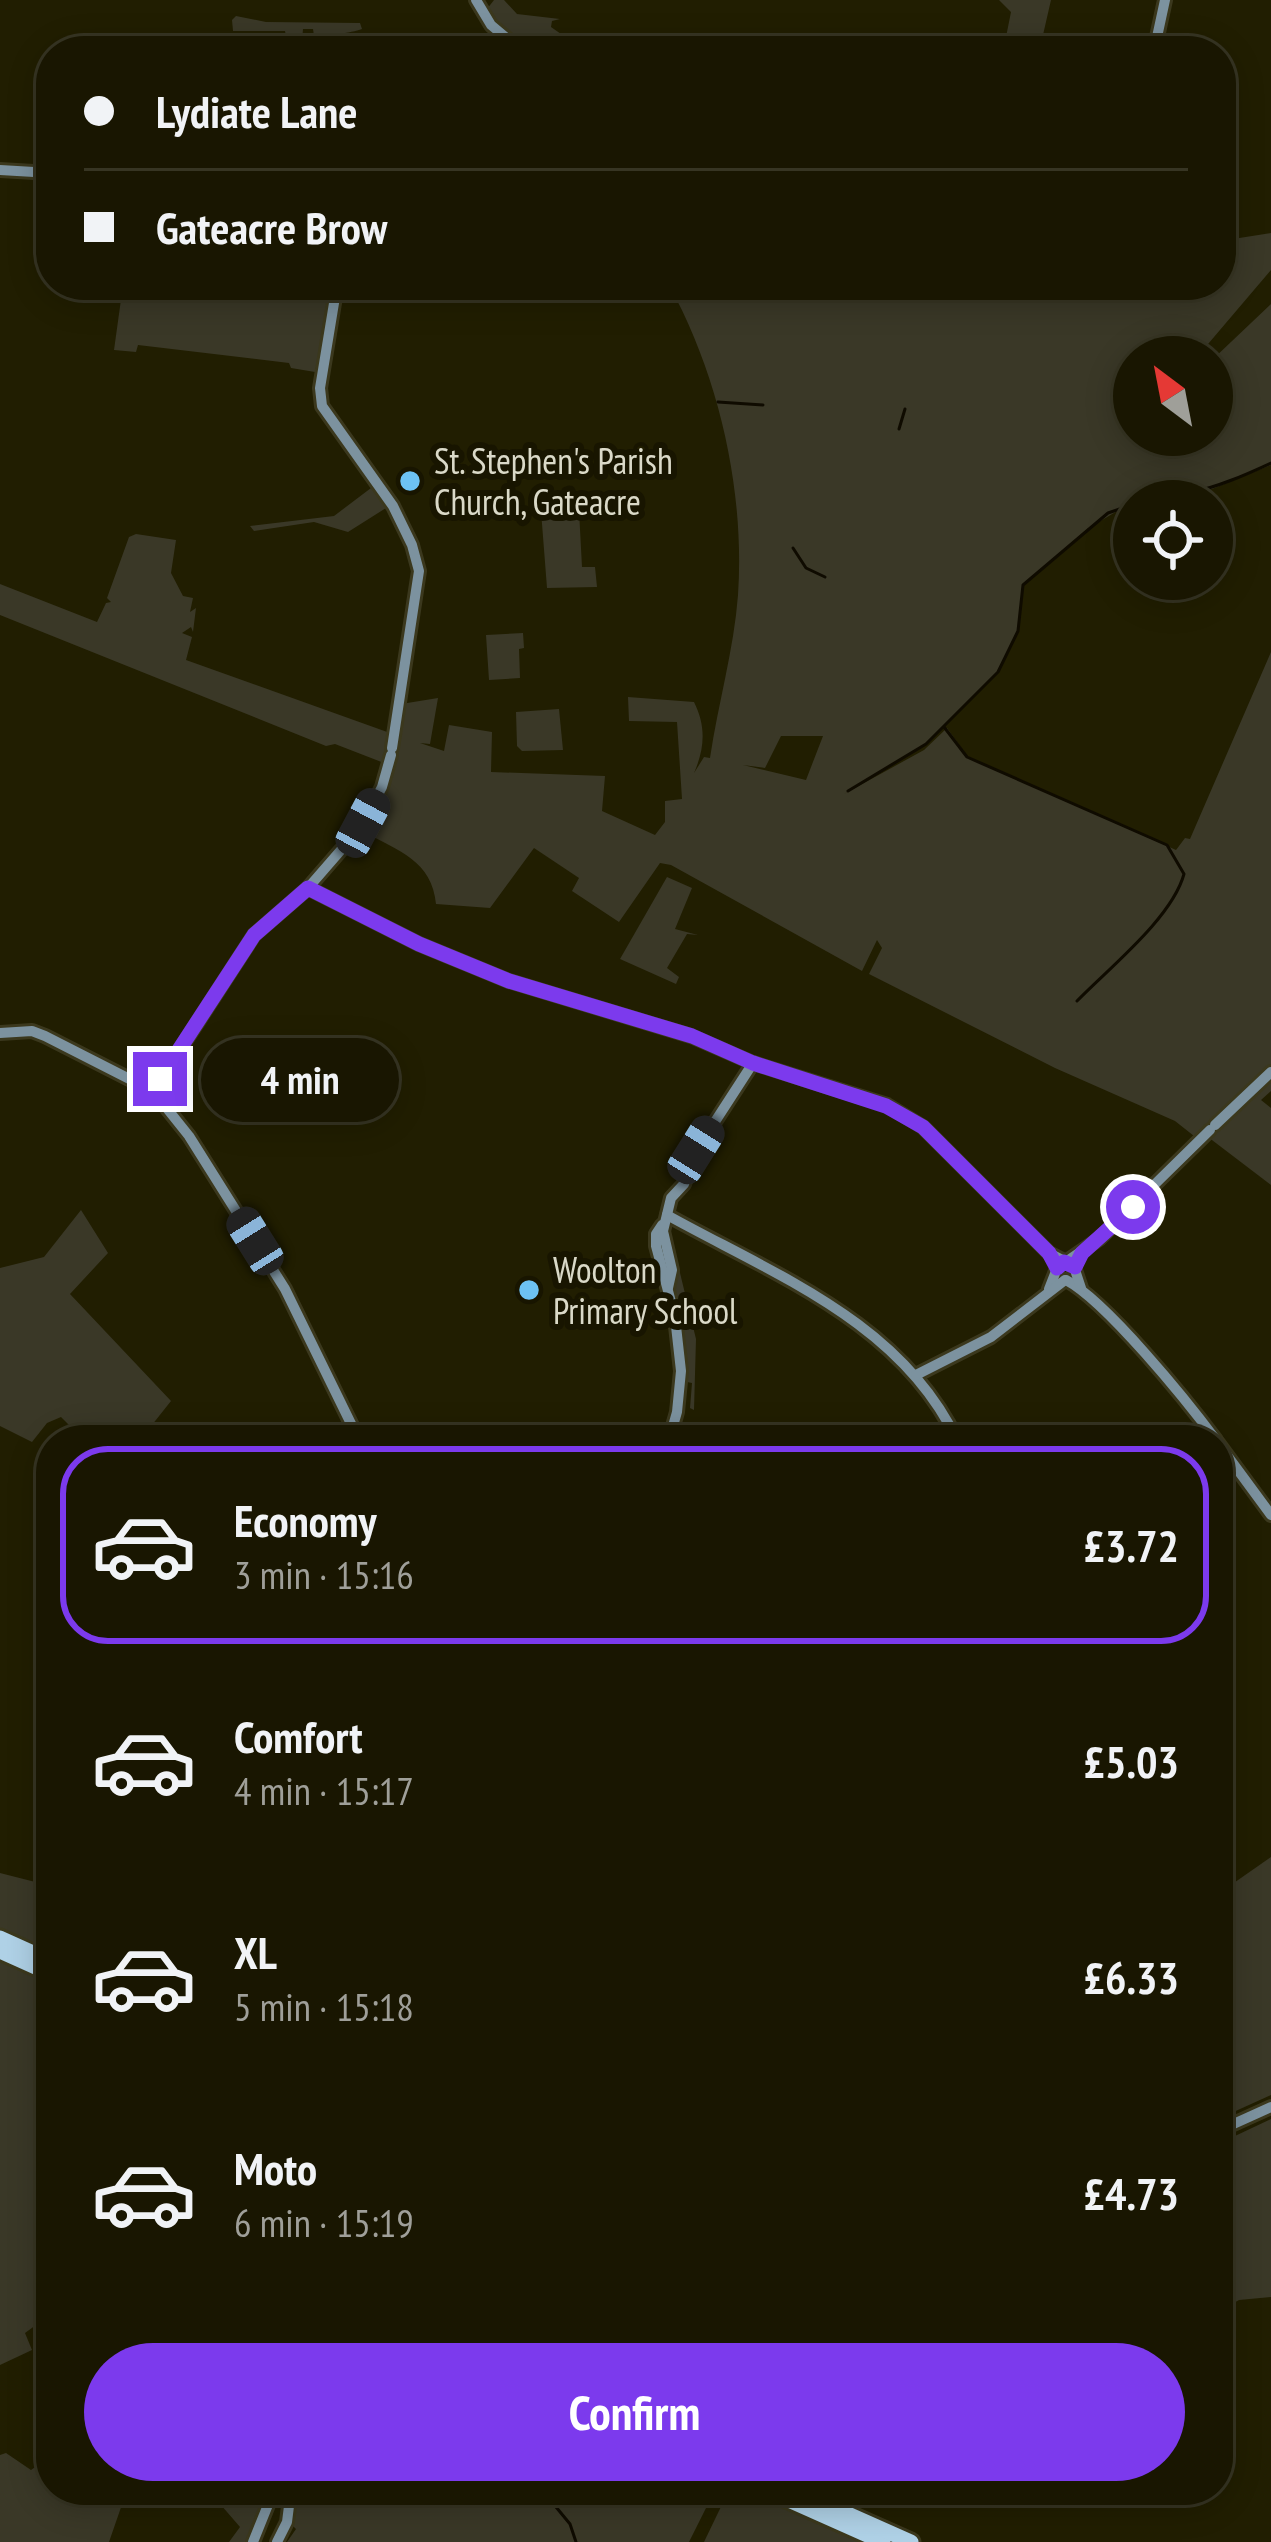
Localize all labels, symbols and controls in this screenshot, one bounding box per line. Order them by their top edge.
text: Lydiate Lane [156,82,357,140]
text: Gateacre Brow [156,198,387,256]
north arrow [1113,336,1233,456]
map controls [1113,336,1233,600]
place label: St. Stephen's Parish Church, Gateacre [434,437,673,525]
marker: St. Stephen's Parish Church, Gateacre [397,468,423,494]
button: locate [1113,480,1233,600]
car [330,783,396,863]
callout: 4 min [202,1037,400,1121]
route end [133,1052,187,1106]
text: 4 min [261,1054,339,1105]
car [662,1110,730,1190]
route start [1106,1180,1160,1234]
car [221,1201,289,1281]
place label: Woolton Primary School [553,1246,738,1334]
marker: Woolton Primary School [516,1277,542,1303]
icon: car [90,1491,198,1599]
text: Economy [234,1491,377,1549]
text: £3.72 [1083,1516,1179,1574]
text: 3 min · 15:16 [234,1549,414,1600]
icon: car [90,1707,198,1815]
text: Comfort [234,1707,363,1765]
text: £5.03 [1083,1732,1179,1790]
text: 4 min · 15:17 [234,1765,414,1816]
icon: car [90,1923,198,2031]
text: XL [234,1923,277,1981]
text: £6.33 [1083,1948,1179,2006]
text: 5 min · 15:18 [234,1981,414,2032]
icon: car [90,2139,198,2247]
text: Moto [234,2139,317,2197]
text: £4.73 [1083,2164,1179,2222]
text: 6 min · 15:19 [234,2197,414,2248]
button: Confirm [84,2343,1185,2481]

